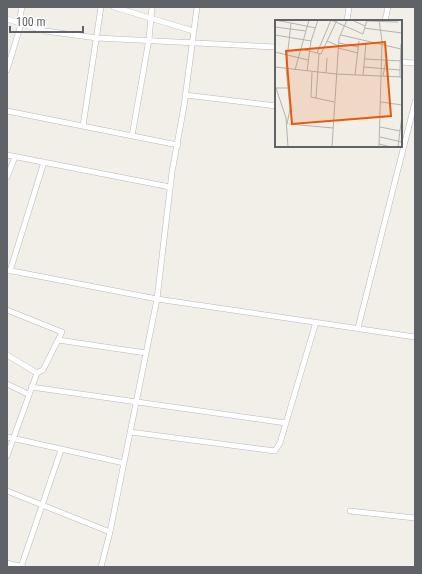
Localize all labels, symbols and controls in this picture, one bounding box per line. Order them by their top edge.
scale bar [10,8,83,34]
text: 100 m [16,15,46,29]
inset map [275,20,402,147]

